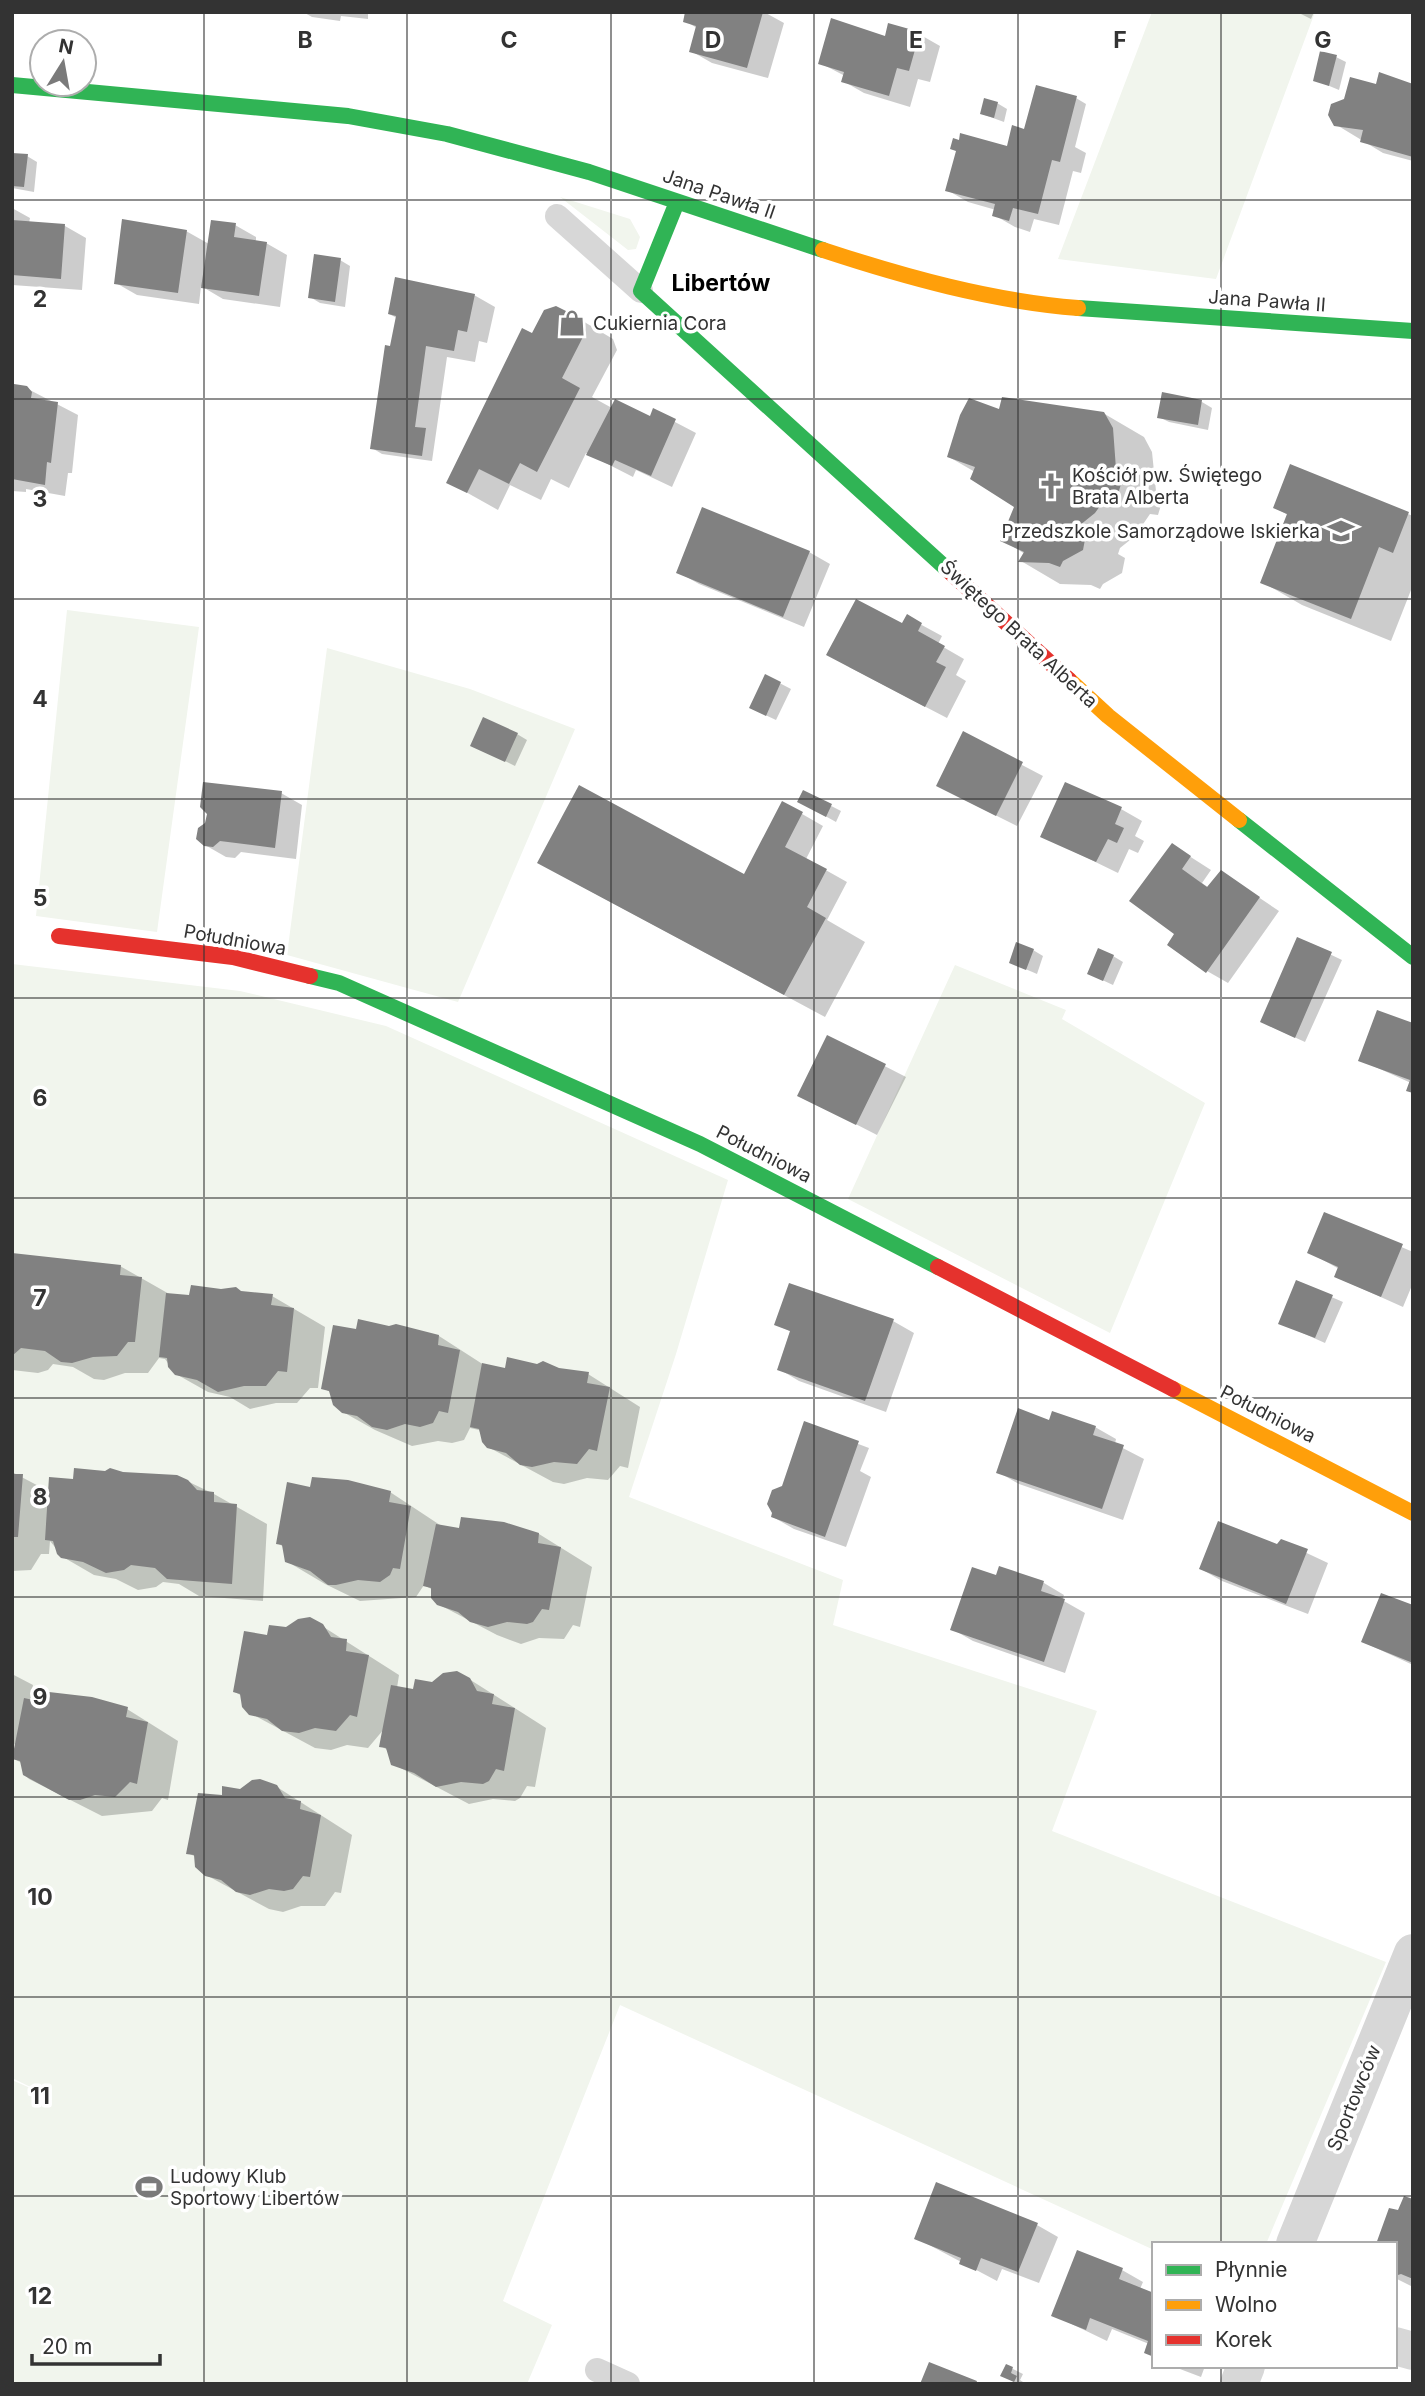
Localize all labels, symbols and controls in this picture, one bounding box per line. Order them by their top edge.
text: B [297,26,313,54]
text: C [500,26,518,54]
text: D [705,26,721,54]
text: E [909,26,923,54]
text: F [1113,26,1127,54]
text: G [1314,26,1332,54]
north arrow [28,28,98,98]
text: N [57,34,75,59]
street label: Jana Pawła II [659,164,779,224]
district label: Libertów [672,269,771,297]
text: 2 [33,285,47,313]
street label: Jana Pawła II [1207,285,1327,317]
shop icon: Cukiernia Cora [557,308,587,338]
place label: Cukiernia Cora [593,312,727,335]
place label: Kościół pw. Świętego Brata Alberta [1072,464,1262,509]
church icon: Kościół pw. Świętego Brata Alberta [1036,471,1066,501]
text: 3 [33,485,47,513]
school or university icon: Przedszkole Samorządowe Iskierka [1326,516,1356,546]
place label: Przedszkole Samorządowe Iskierka [1002,520,1320,543]
street label: Świętego Brata Alberta [936,555,1102,713]
text: 4 [32,685,48,713]
text: 5 [33,884,47,912]
street label: Południowa [182,920,288,960]
text: 6 [33,1084,47,1112]
street label: Południowa [712,1120,816,1188]
text: 7 [33,1284,47,1312]
street label: Południowa [1216,1380,1320,1448]
text: 8 [33,1483,47,1511]
text: 9 [33,1683,47,1711]
text: 10 [27,1883,53,1911]
street label: Sportowców [1322,2042,1386,2154]
text: 11 [30,2082,50,2110]
place label: Ludowy Klub Sportowy Libertów [170,2165,339,2210]
sports icon: Ludowy Klub Sportowy Libertów [134,2172,164,2202]
legend [1152,2242,1397,2368]
text: Płynnie [1215,2257,1288,2282]
text: 12 [28,2282,52,2310]
text: Wolno [1215,2292,1277,2317]
scale bar [32,2322,159,2366]
text: Korek [1215,2327,1273,2352]
text: 20 m [42,2334,92,2359]

